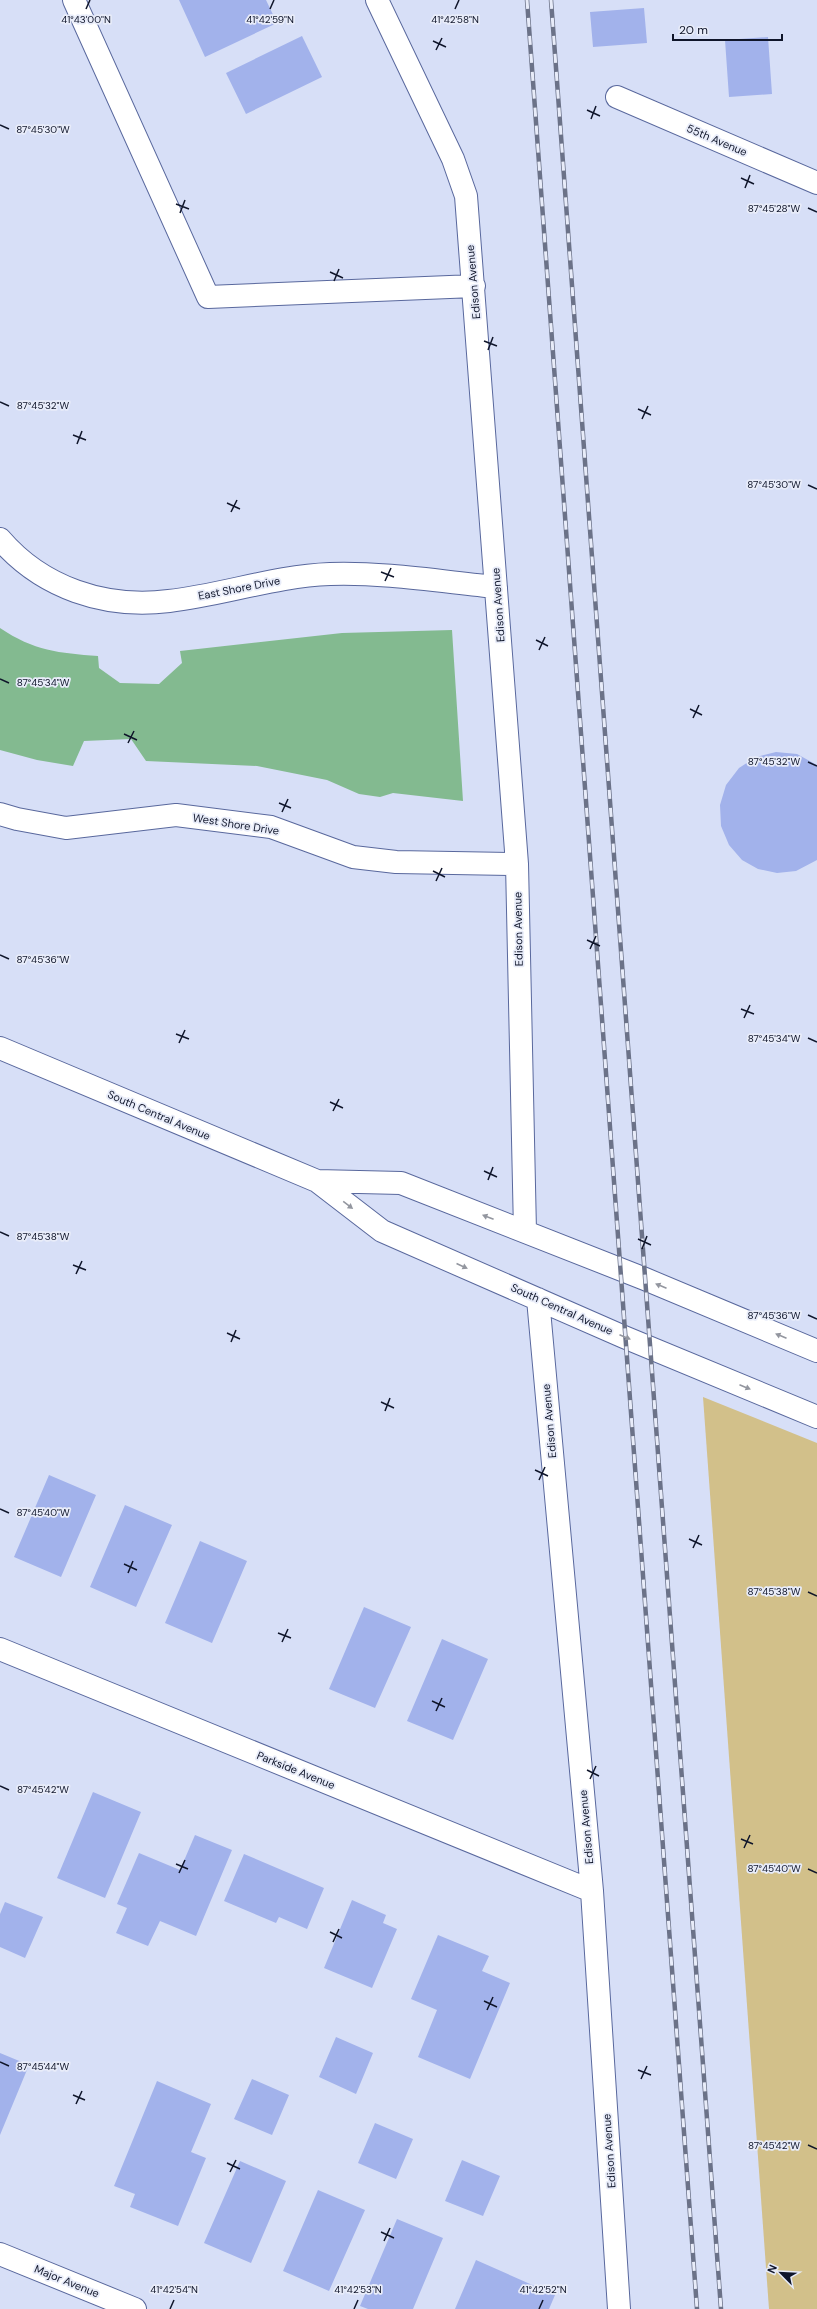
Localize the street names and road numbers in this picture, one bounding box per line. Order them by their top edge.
street label: 55th Avenue [685,121,749,159]
street label: Edison Avenue [463,244,483,320]
street label: Edison Avenue [488,567,508,643]
street label: East Shore Drive [197,573,281,603]
street label: West Shore Drive [192,810,280,838]
street label: Edison Avenue [510,892,526,966]
street label: South Central Avenue [105,1087,213,1143]
street label: South Central Avenue [509,1280,615,1338]
street label: Edison Avenue [539,1383,559,1459]
street label: Parkside Avenue [255,1748,337,1792]
street label: Edison Avenue [576,1789,596,1865]
street label: Edison Avenue [599,2113,619,2189]
street label: Major Avenue [32,2262,102,2300]

